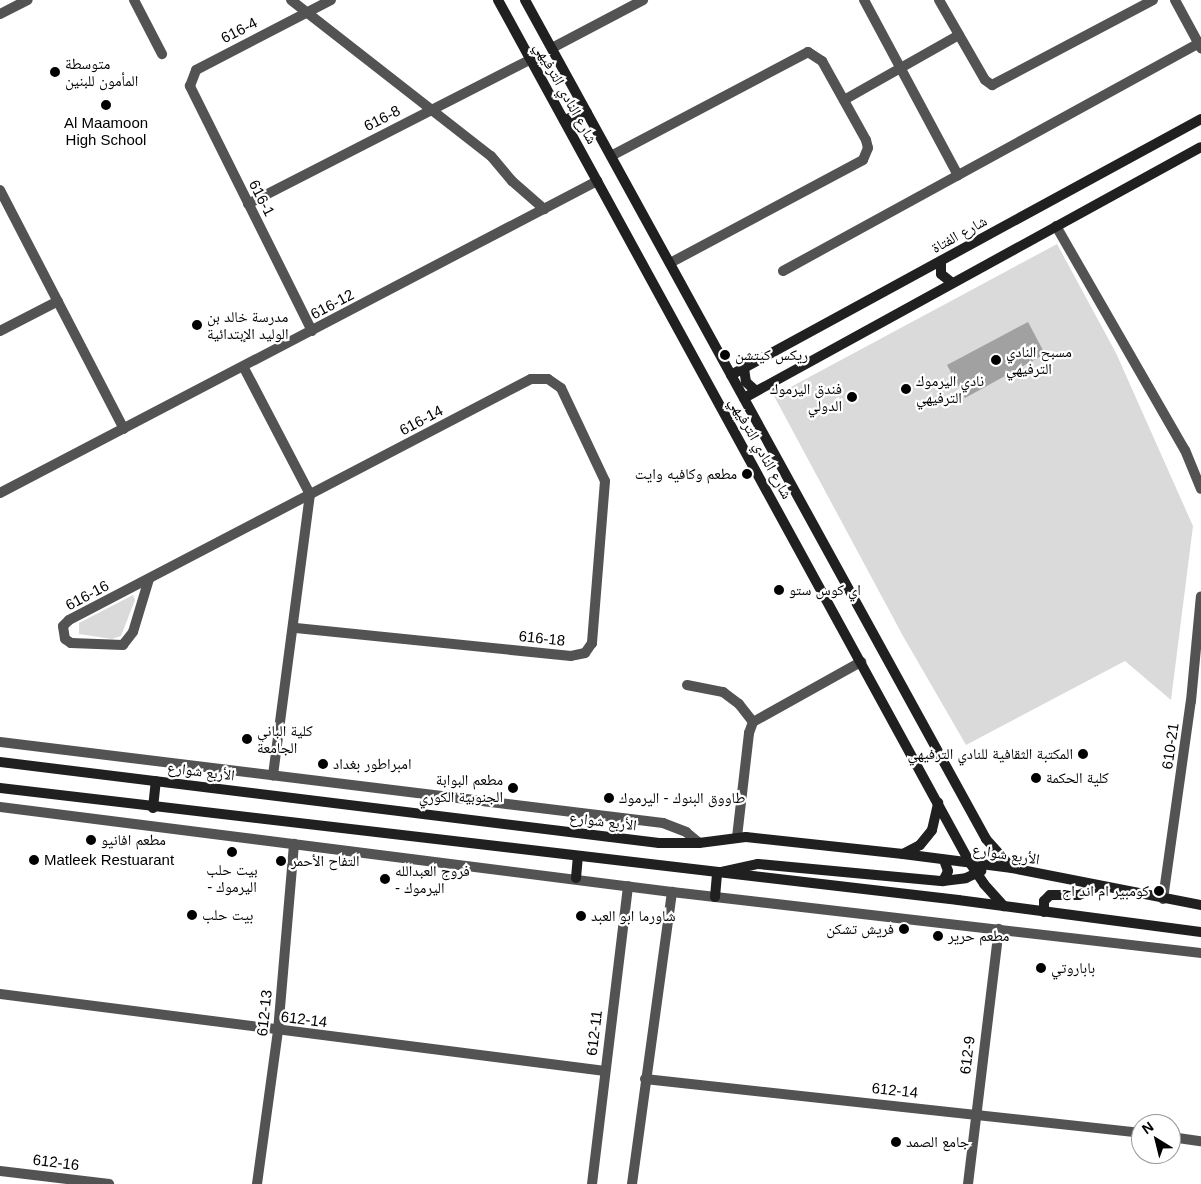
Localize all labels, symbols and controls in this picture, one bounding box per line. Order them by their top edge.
street label: 616-4 [218,13,260,47]
street label: شارع النادي الترفيهي [531,39,601,147]
place label: متوسطة المأمون للبنين [65,54,138,89]
marker: متوسطة المأمون للبنين [49,66,61,78]
marker: Al Maamoon High School [100,99,112,111]
street label: 616-8 [361,101,403,135]
place label: Al Maamoon High School [64,113,148,148]
street label: 616-1 [245,177,279,219]
street label: شارع الفتاة [928,211,990,257]
street label: 616-12 [307,285,357,323]
place label: مدرسة خالد بن الوليد الإبتدائية [207,307,288,342]
marker: مدرسة خالد بن الوليد الإبتدائية [191,319,203,331]
place label: مسبح النادي الترفيهي [1006,342,1072,377]
place label: ريكس كيتشن [735,346,808,364]
marker: ريكس كيتشن [719,349,731,361]
marker: مسبح النادي الترفيهي [990,354,1002,366]
place label: نادي اليرموك الترفيهي [916,371,984,406]
place label: فندق اليرموك الدولي [770,379,842,414]
marker: نادي اليرموك الترفيهي [900,383,912,395]
marker: فندق اليرموك الدولي [846,391,858,403]
street label: شارع النادي الترفيهي [726,394,796,502]
street label: 616-14 [396,401,446,439]
place label: مطعم وكافيه وايت [635,465,737,483]
marker: مطعم وكافيه وايت [741,468,753,480]
street label: 616-16 [62,576,112,614]
place label: اي كوس ستو [789,581,861,599]
marker: اي كوس ستو [773,584,785,596]
street label: 616-18 [518,627,566,649]
place label: كلية الباني الجامعة [257,721,313,756]
street label: 610-21 [1158,722,1182,770]
marker: كلية الباني الجامعة [241,733,253,745]
place label: المكتبة الثقافية للنادي الترفيهي [907,745,1073,763]
marker: المكتبة الثقافية للنادي الترفيهي [1077,748,1089,760]
place label: امبراطور بغداد [333,755,412,773]
street label: الأربع شوارع [166,758,236,784]
marker: امبراطور بغداد [317,758,329,770]
place label: كلية الحكمة [1046,769,1109,787]
place label: مطعم البوابة الجنوبية الكوري [419,770,503,805]
marker: كلية الحكمة [1030,772,1042,784]
marker: مطعم البوابة الجنوبية الكوري [507,782,519,794]
place label: طاووق البنوك - اليرموك [619,789,745,807]
marker: طاووق البنوك - اليرموك [603,792,615,804]
street label: الأربع شوارع [568,808,638,834]
place label: مطعم افانيو [101,831,166,849]
marker: مطعم افانيو [85,834,97,846]
street label: الأربع شوارع [971,840,1041,868]
marker: بيت حلب - اليرموك [226,846,238,858]
place label: Matleek Restuarant [44,851,174,869]
place label: التفاح الأحمر [291,852,360,870]
marker: Matleek Restuarant [28,854,40,866]
marker: التفاح الأحمر [275,855,287,867]
place label: بيت حلب - اليرموك [206,860,258,895]
place label: فروج العبدالله - اليرموك [395,861,470,896]
marker: فروج العبدالله - اليرموك [379,873,391,885]
place label: كومبير ام اند اج [1062,882,1149,900]
marker: كومبير ام اند اج [1153,885,1165,897]
place label: بيت حلب [202,906,253,924]
place label: شاورما ابو العبد [591,907,676,925]
marker: بيت حلب [186,909,198,921]
marker: شاورما ابو العبد [575,910,587,922]
place label: فريش تشكن [826,920,894,938]
marker: فريش تشكن [898,923,910,935]
place label: مطعم حرير [948,927,1009,945]
marker: مطعم حرير [932,930,944,942]
place label: باباروتي [1051,959,1095,977]
marker: باباروتي [1035,962,1047,974]
street label: 612-13 [253,989,275,1037]
street label: 612-14 [280,1007,328,1031]
street label: 612-11 [582,1009,606,1057]
street label: 612-9 [956,1035,978,1075]
street label: 612-14 [871,1079,919,1101]
north arrow [1131,1114,1181,1164]
text: N [1139,1118,1157,1137]
place label: جامع الصمد [906,1133,969,1151]
marker: جامع الصمد [890,1136,902,1148]
street label: 612-16 [32,1150,80,1174]

